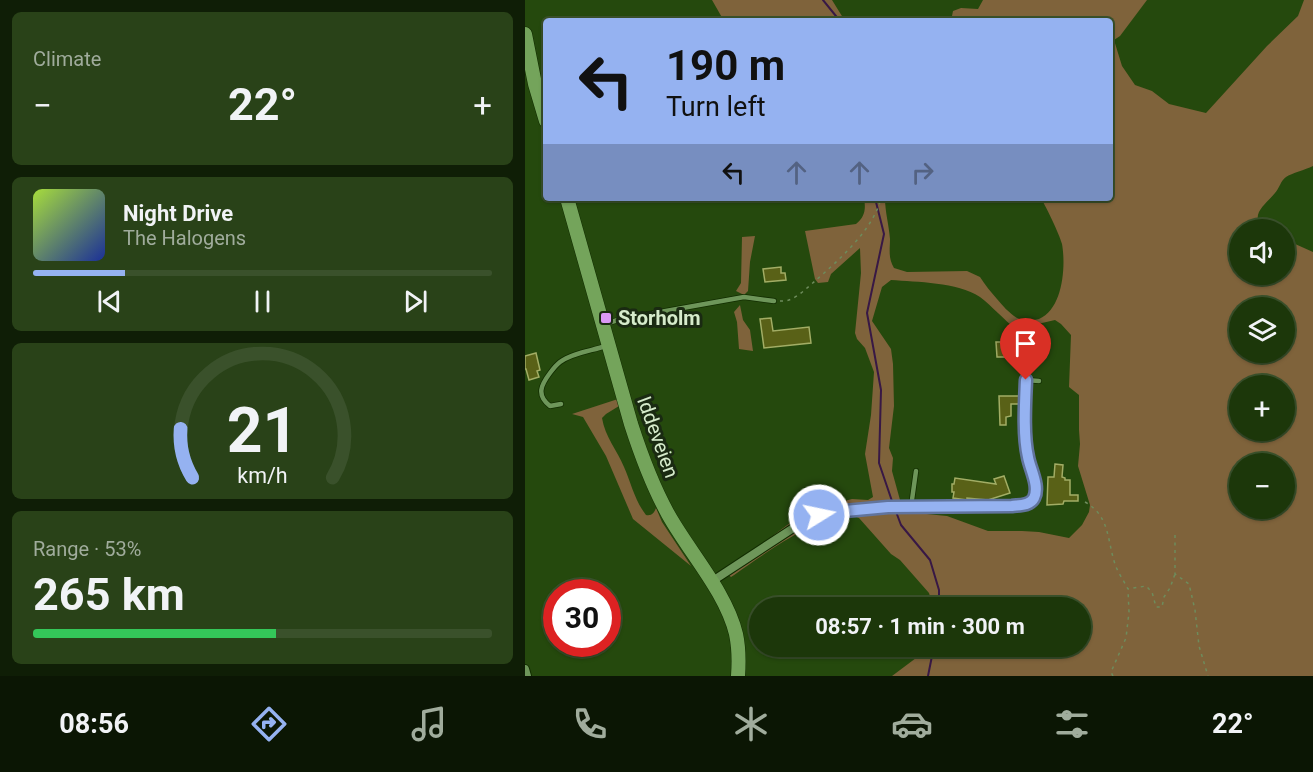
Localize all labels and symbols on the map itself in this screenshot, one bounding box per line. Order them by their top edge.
place label: Storholm [618,306,701,330]
marker: Storholm [599,311,613,325]
pin [1000,318,1051,380]
street label: Iddeveien [632,393,684,481]
position arrow [787,483,851,547]
speed limit sign: 30 [543,579,621,657]

